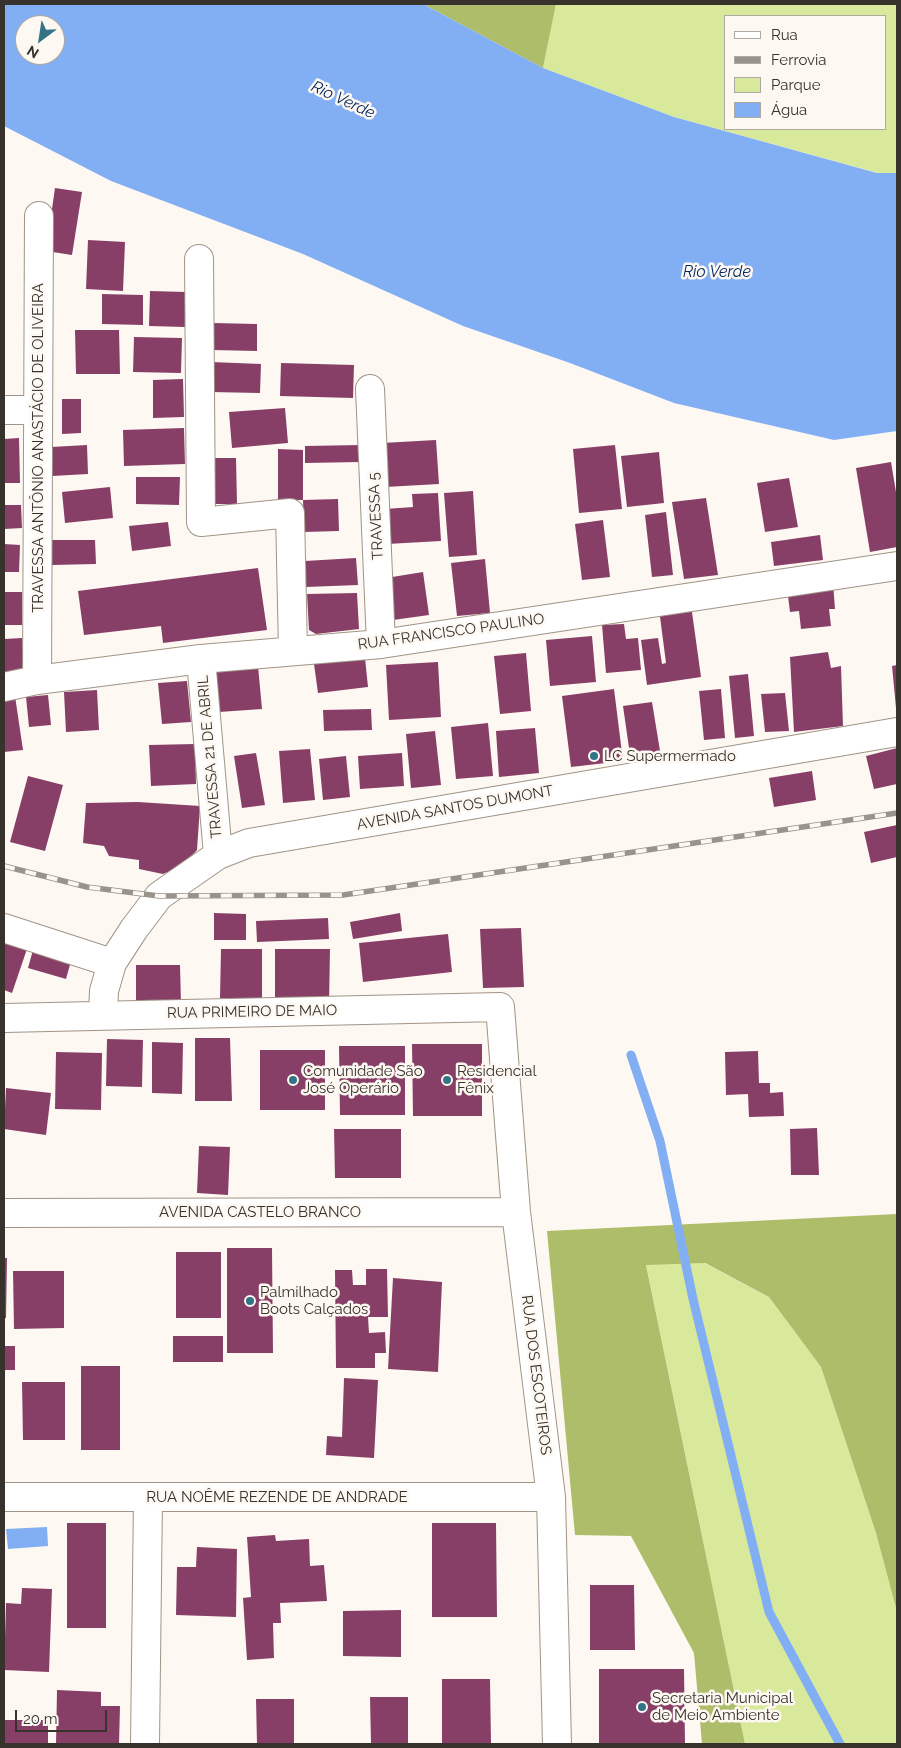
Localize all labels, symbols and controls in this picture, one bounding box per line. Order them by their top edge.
north arrow [15,15,65,65]
legend [724,15,886,130]
text: Rua [771,26,798,44]
text: N [24,42,41,62]
text: Ferrovia [771,51,827,69]
text: Parque [771,76,820,94]
water label: Rio Verde [308,77,378,123]
text: Água [771,101,807,119]
water label: Rio Verde [683,262,751,282]
street label: TRAVESSA ANTÔNIO ANASTÁCIO DE OLIVEIRA [29,283,47,613]
street label: TRAVESSA 5 [365,472,387,560]
street label: RUA FRANCISCO PAULINO [357,610,545,654]
street label: TRAVESSA 21 DE ABRIL [194,675,226,839]
place label: LC Supermermado [604,747,736,765]
marker: LC Supermermado [588,750,600,762]
street label: AVENIDA SANTOS DUMONT [355,782,555,834]
street label: RUA PRIMEIRO DE MAIO [167,1002,337,1022]
place label: Comunidade São José Operário [303,1062,423,1097]
place label: Residencial Fênix [457,1062,537,1097]
marker: Comunidade São José Operário [287,1074,299,1086]
marker: Residencial Fênix [441,1074,453,1086]
street label: AVENIDA CASTELO BRANCO [159,1203,361,1221]
place label: Palmilhado Boots Calçados [260,1283,368,1318]
street label: RUA DOS ESCOTEIROS [517,1294,555,1456]
marker: Palmilhado Boots Calçados [244,1295,256,1307]
street label: RUA NOÊME REZENDE DE ANDRADE [146,1488,408,1506]
place label: Secretaria Municipal de Meio Ambiente [652,1689,793,1724]
scale bar [18,1700,110,1732]
marker: Secretaria Municipal de Meio Ambiente [636,1701,648,1713]
text: 20 m [23,1710,58,1728]

